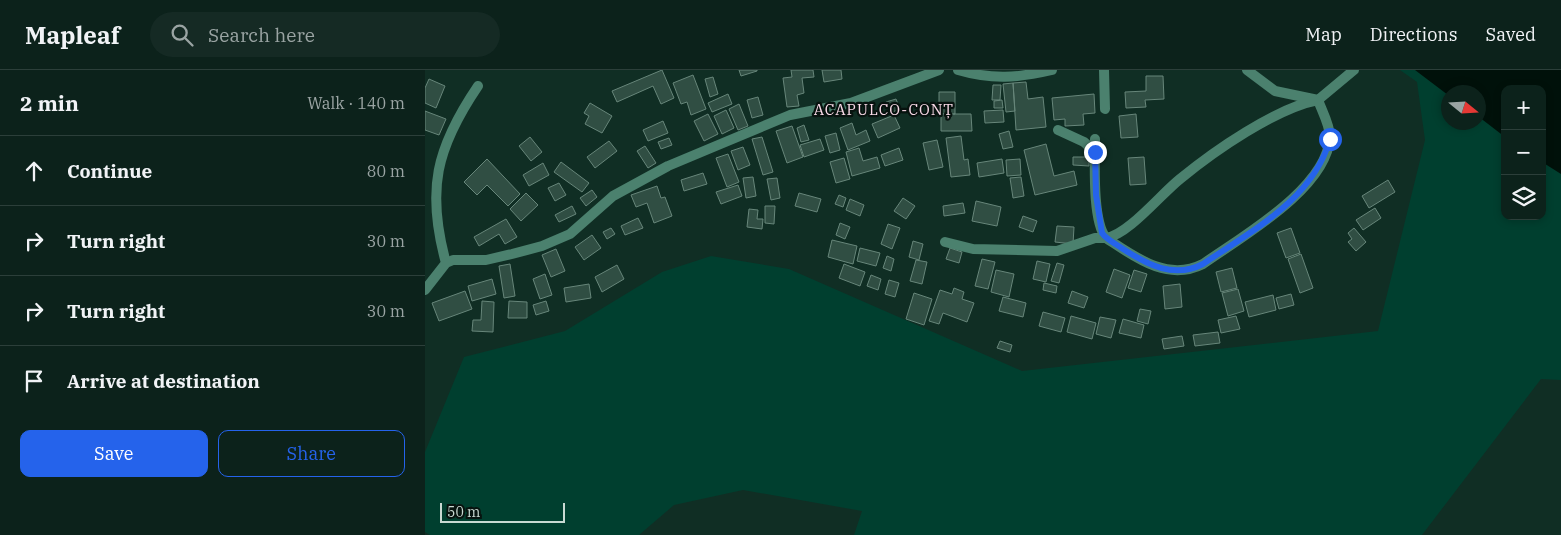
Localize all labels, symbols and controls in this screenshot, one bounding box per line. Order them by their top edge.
search box [150,12,500,57]
text: Mapleaf [25,19,120,51]
icon: search [168,21,196,49]
text: Search here [208,23,315,47]
text: Map [1305,23,1342,46]
text: Directions [1370,23,1458,46]
text: Saved [1486,23,1536,46]
north arrow [1441,85,1486,130]
map controls [1501,85,1546,220]
button: + [1501,85,1546,130]
text: 2 min [20,89,79,117]
text: Walk · 140 m [307,93,405,113]
district label: ACAPULCO-CONŢ [814,100,954,119]
route start [1319,128,1342,151]
button: − [1501,130,1546,175]
route end [1084,141,1107,164]
icon: ahead [20,157,48,185]
text: Continue [67,159,152,183]
text: 80 m [367,161,405,181]
button: layers [1501,175,1546,220]
icon: right [20,227,48,255]
text: Turn right [67,229,165,253]
text: 30 m [367,231,405,251]
icon: right [20,297,48,325]
text: Turn right [67,299,165,323]
text: 30 m [367,301,405,321]
icon: arrive [20,367,48,395]
text: Arrive at destination [67,369,260,393]
button: Save [20,430,208,477]
button: Share [218,430,405,477]
scale bar [440,500,565,523]
text: 50 m [447,503,480,521]

